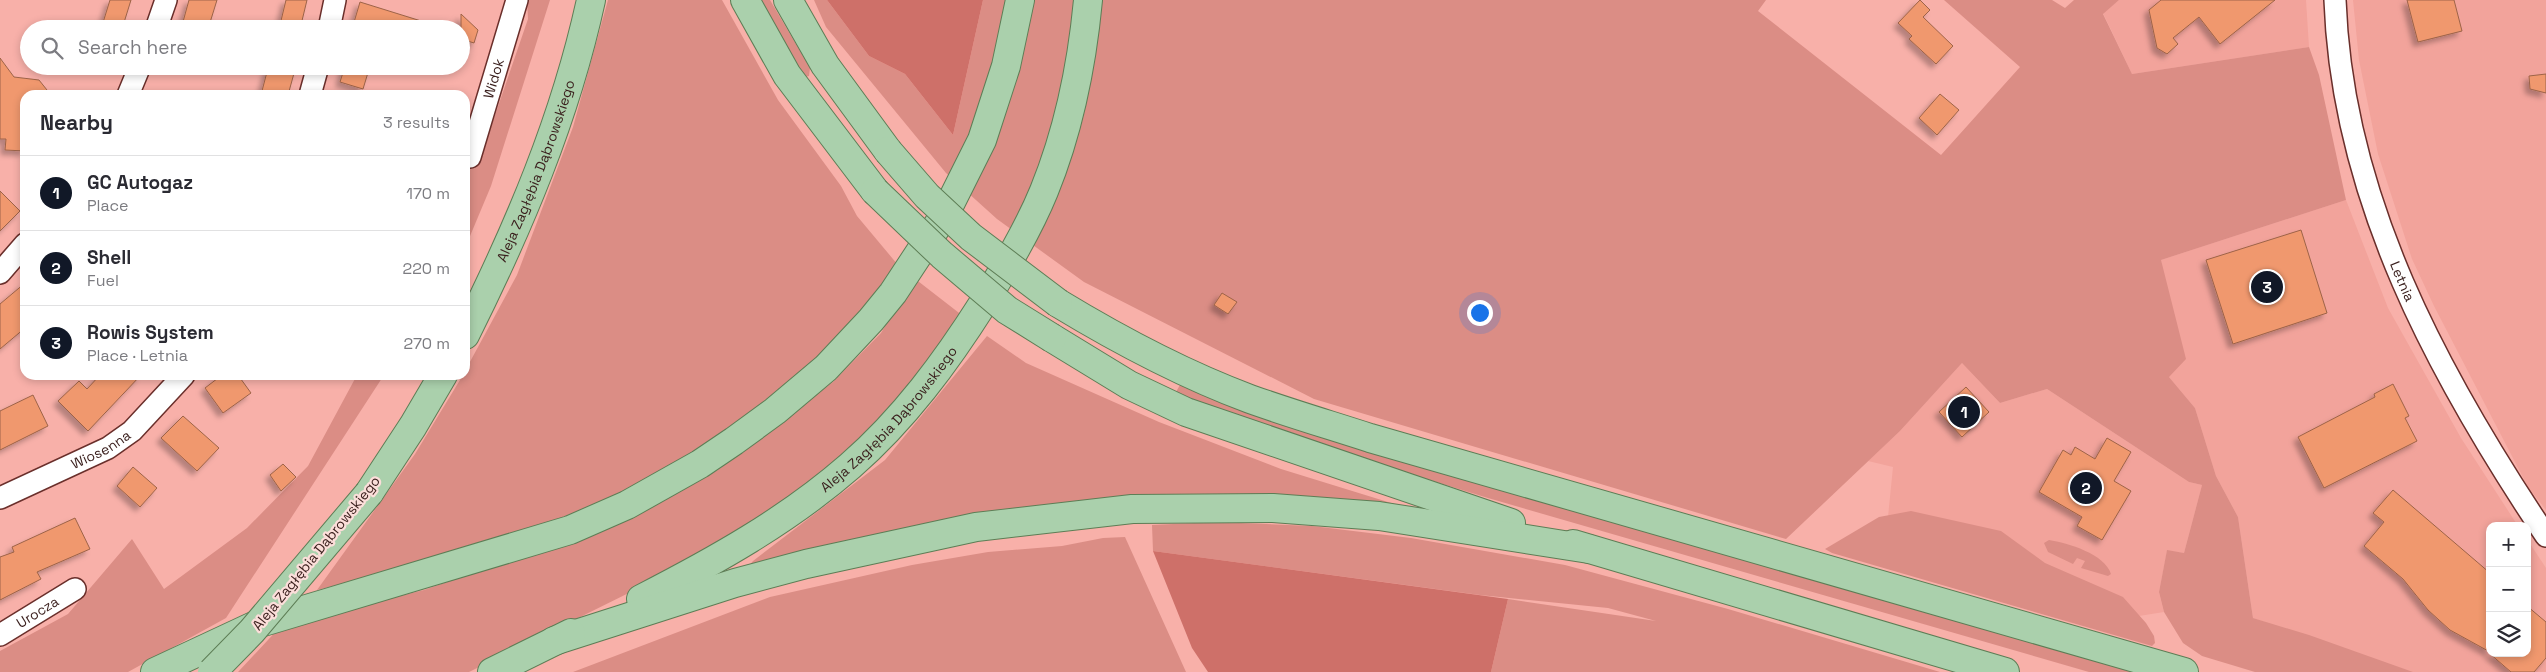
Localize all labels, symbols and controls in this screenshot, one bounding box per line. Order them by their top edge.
search box [20,20,470,75]
icon: search [38,34,66,62]
text: Search here [78,35,188,60]
street label: Widok [479,56,508,101]
street label: Aleja Zagłębia Dąbrowskiego [492,78,579,265]
text: Nearby [40,109,113,136]
text: 3 results [383,112,450,133]
text: GC Autogaz [87,170,193,195]
text: 1 [52,183,60,204]
text: 170 m [406,183,450,204]
text: Place [87,195,129,216]
text: Shell [87,245,131,270]
text: 2 [51,258,61,279]
text: 220 m [403,258,450,279]
street label: Letnia [2386,258,2419,304]
pin: 3 [2251,268,2283,306]
text: Fuel [87,270,119,291]
your location [1467,300,1493,326]
text: Rowis System [87,320,214,345]
text: 3 [51,333,61,354]
text: 270 m [403,333,450,354]
street label: Aleja Zagłębia Dąbrowskiego [816,343,961,496]
text: Place · Letnia [87,345,188,366]
pin: 1 [1948,393,1980,431]
street label: Wiosenna [68,426,134,473]
pin: 2 [2070,469,2102,507]
street label: Aleja Zagłębia Dąbrowskiego [248,472,384,634]
map controls [2486,522,2531,657]
button: + [2486,522,2531,567]
button: − [2486,567,2531,612]
street label: Urocza [13,592,62,632]
button: layers [2486,612,2531,657]

